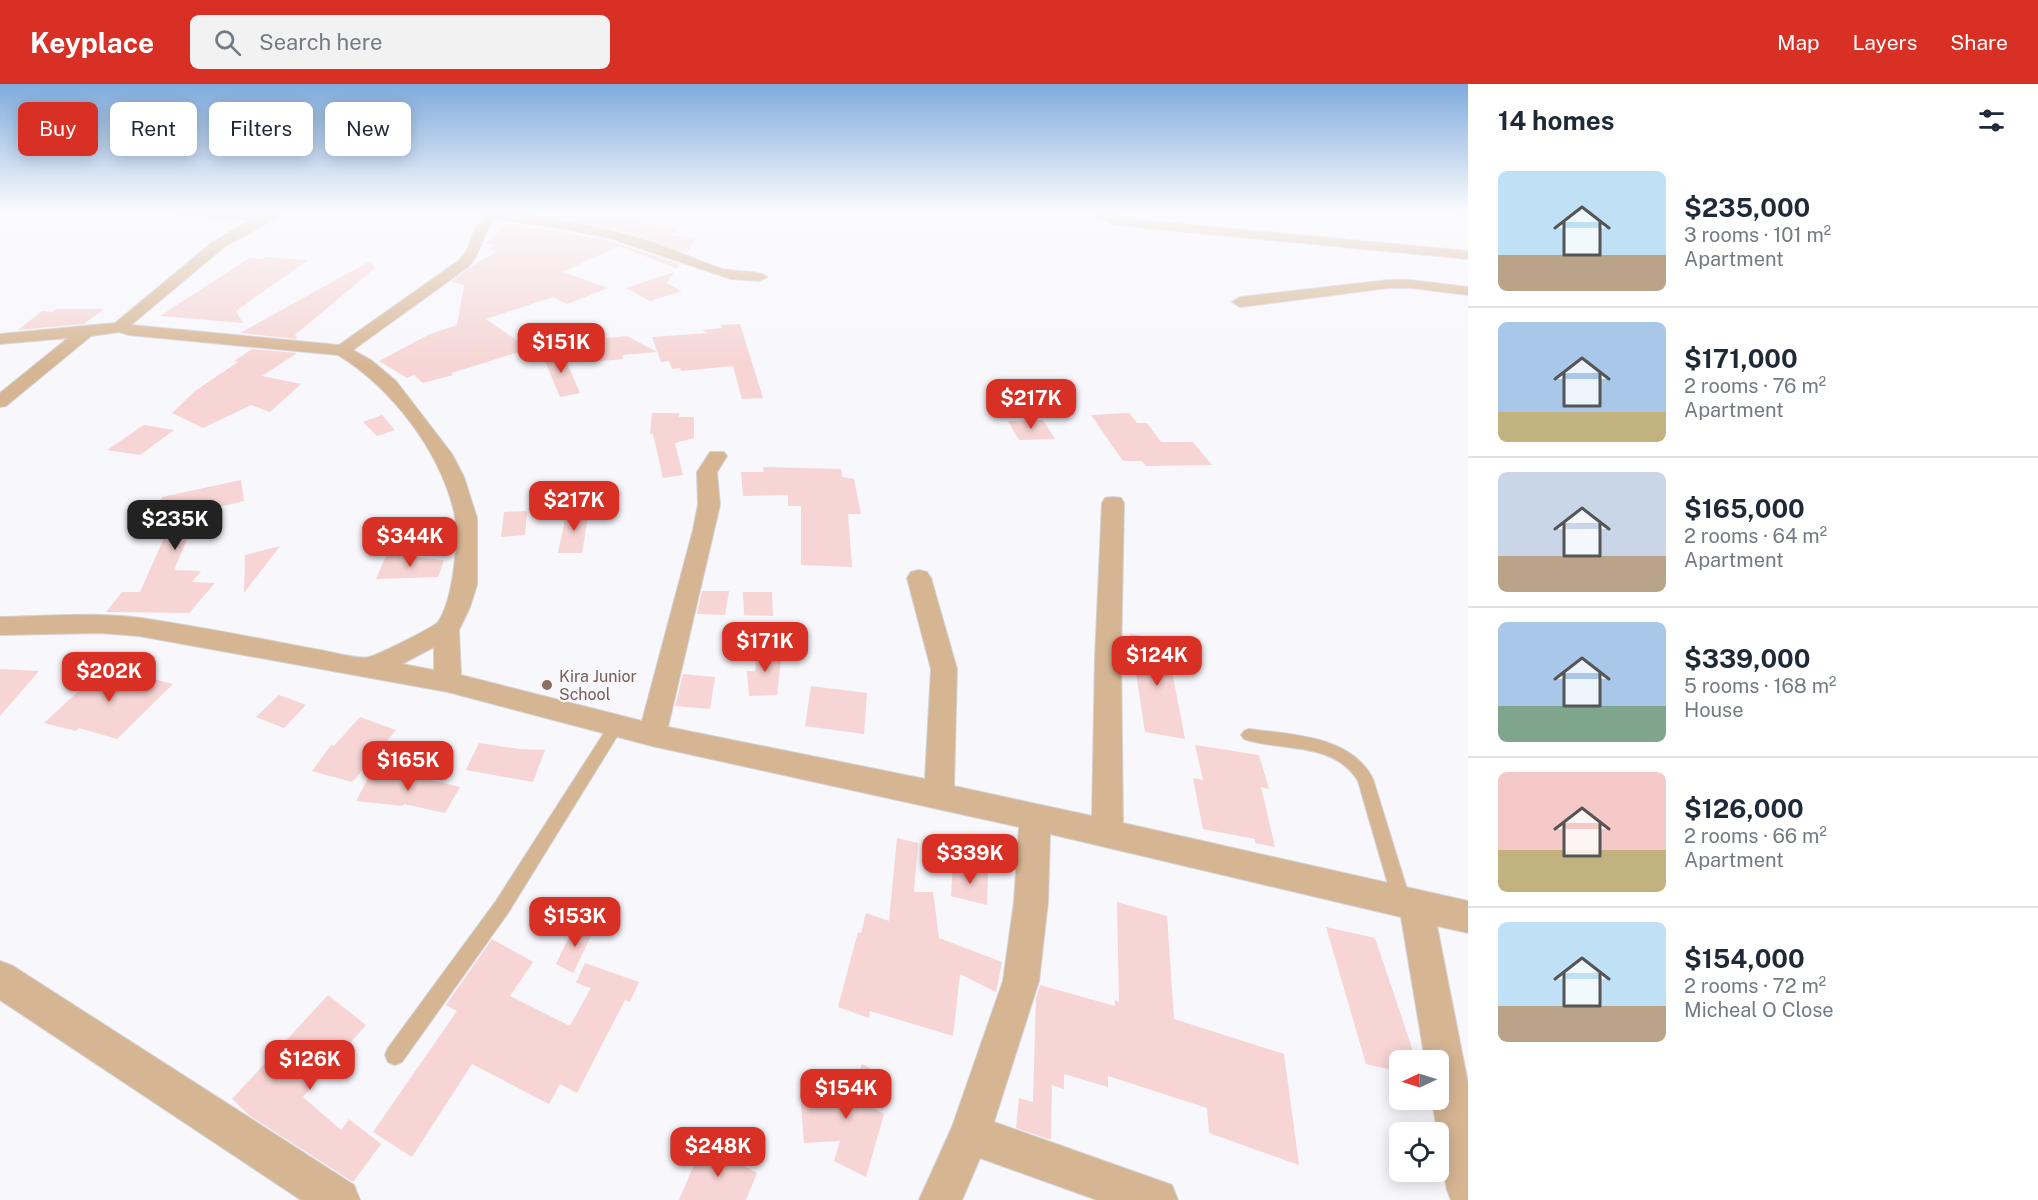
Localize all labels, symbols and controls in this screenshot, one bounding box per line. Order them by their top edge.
search box [190,15,610,69]
text: Keyplace [30,26,154,59]
icon: search [211,26,244,59]
text: Search here [259,29,383,55]
text: Map [1777,30,1820,55]
text: Layers [1853,30,1917,55]
text: Share [1950,30,2008,55]
chip: Buy [18,102,98,156]
chip: Rent [110,102,197,156]
chip: Filters [209,102,313,156]
chip: New [325,102,411,156]
icon: filters [1975,104,2008,137]
text: 14 homes [1498,105,1614,136]
text: $235,000 [1684,192,1810,223]
icon: home [1546,195,1618,267]
text: 3 rooms · 101 m² [1684,223,1831,247]
text: Apartment [1684,247,1784,271]
pin: $151K [519,323,603,374]
text: $151K [532,330,590,354]
text: $171,000 [1684,343,1798,374]
icon: home [1546,346,1618,418]
text: 2 rooms · 76 m² [1684,374,1826,398]
pin: $217K [989,379,1073,430]
text: $217K [1000,386,1062,410]
text: Apartment [1684,398,1784,422]
pin: $217K [532,481,616,532]
text: $217K [543,488,605,512]
text: $165,000 [1684,493,1805,524]
icon: home [1546,496,1618,568]
pin: $235K [133,500,217,551]
text: $235K [141,507,209,531]
pin: $344K [368,517,452,568]
text: $344K [376,524,444,548]
text: 2 rooms · 64 m² [1684,524,1827,548]
text: Apartment [1684,548,1784,572]
pin: $171K [723,622,807,673]
text: $171K [736,629,794,653]
pin: $124K [1115,636,1199,687]
text: $124K [1126,643,1188,667]
text: $339,000 [1684,643,1811,674]
icon: home [1546,646,1618,718]
pin: $202K [67,652,151,703]
text: $202K [76,659,142,683]
place label: Kira Junior School [559,667,637,704]
text: 5 rooms · 168 m² [1684,674,1836,698]
marker: Kira Junior School [540,678,554,692]
text: House [1684,698,1744,722]
pin: $165K [366,741,450,792]
text: $165K [376,748,440,772]
text: $126,000 [1684,793,1804,824]
icon: home [1546,796,1618,868]
text: 2 rooms · 66 m² [1684,824,1827,848]
pin: $339K [928,834,1012,885]
text: $339K [936,841,1004,865]
text: Apartment [1684,848,1784,872]
pin: $153K [533,897,617,948]
text: $153K [543,904,607,928]
text: $154,000 [1684,943,1805,974]
icon: home [1546,946,1618,1018]
text: 2 rooms · 72 m² [1684,974,1826,998]
text: Micheal O Close [1684,998,1834,1022]
pin: $126K [268,1040,352,1091]
text: $126K [279,1047,341,1071]
north arrow [1389,1050,1449,1110]
map controls [1389,1050,1449,1182]
pin: $154K [804,1069,888,1120]
text: $154K [814,1076,878,1100]
button: locate [1389,1122,1449,1182]
pin: $248K [676,1127,760,1178]
text: $248K [684,1134,752,1158]

